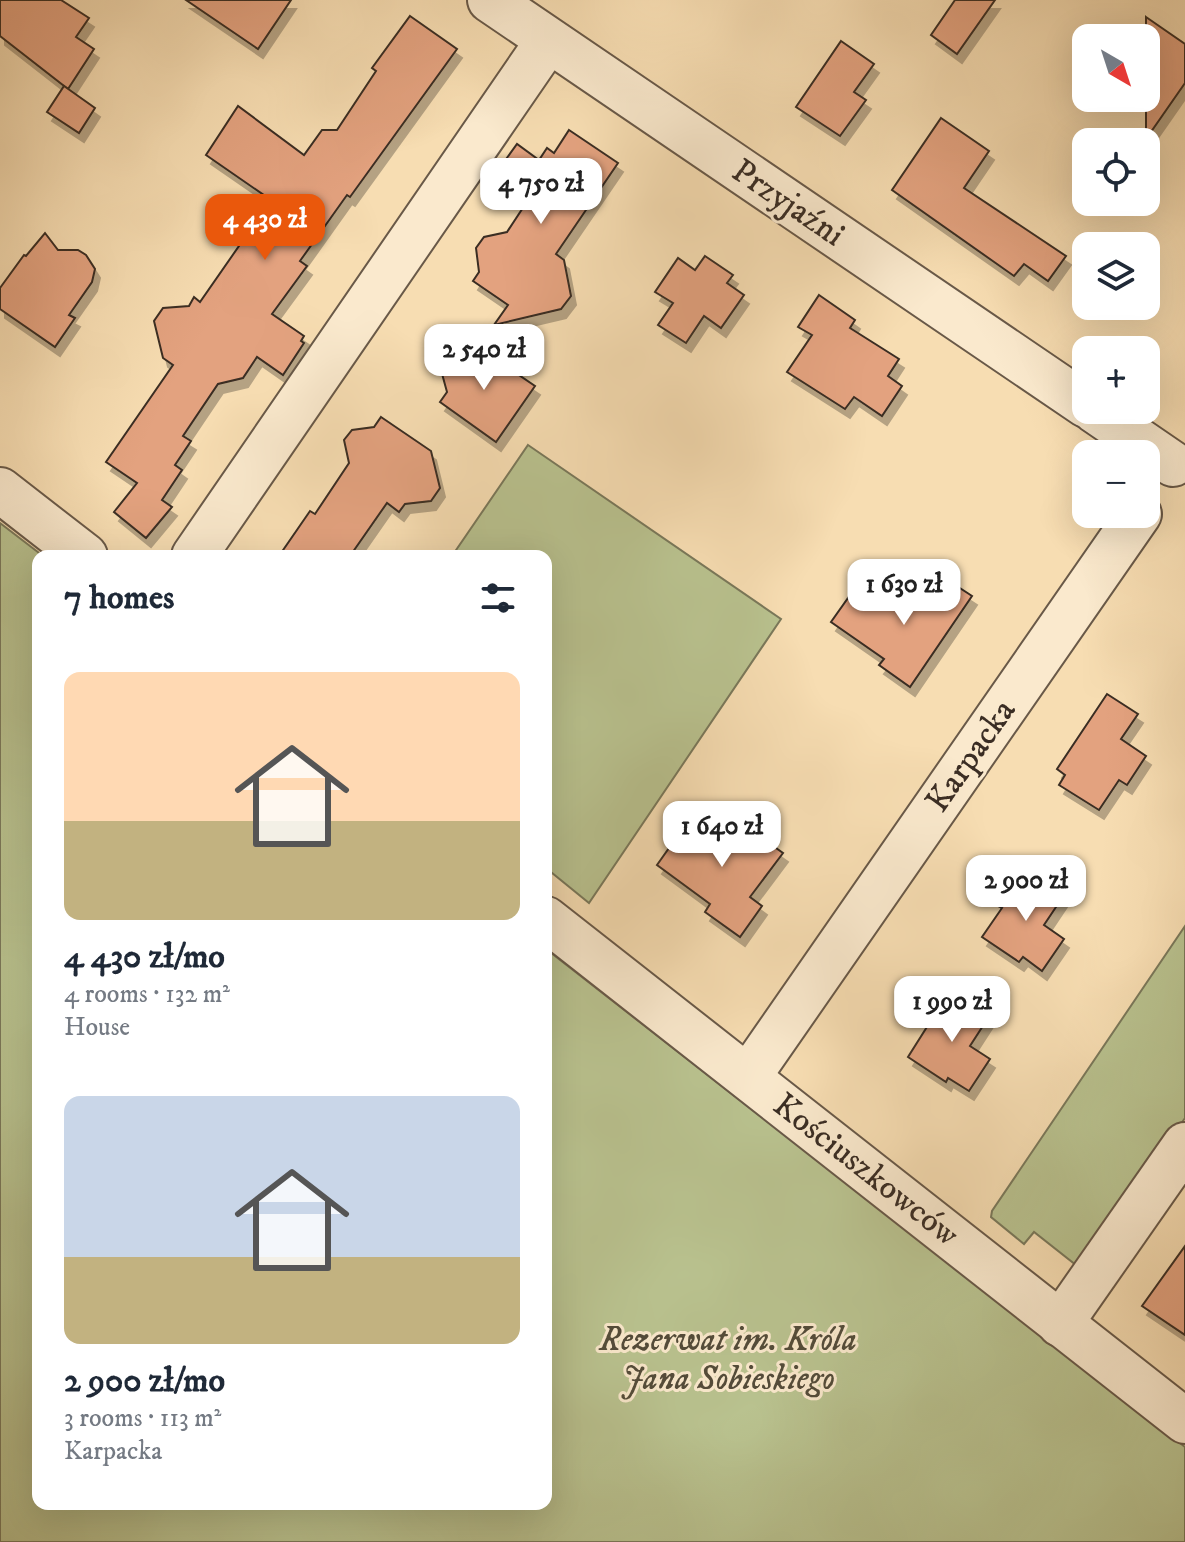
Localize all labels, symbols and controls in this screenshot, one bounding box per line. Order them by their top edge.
north arrow [1072,24,1160,112]
map controls [1072,24,1160,528]
button: locate [1072,128,1160,216]
street label: Przyjaźni [724,150,852,256]
pin: 4 750 zł [458,158,624,226]
text: 4 750 zł [498,167,584,200]
pin: 4 430 zł [182,194,348,262]
text: 4 430 zł [223,203,307,236]
button: layers [1072,232,1160,320]
pin: 2 540 zł [401,324,567,392]
text: 2 540 zł [442,333,526,366]
button: + [1072,336,1160,424]
button: − [1072,440,1160,528]
pin: 1 630 zł [821,559,987,627]
text: 1 630 zł [866,568,943,601]
icon: filters [476,576,520,620]
text: 7 homes [64,577,174,619]
street label: Karpacka [917,691,1025,821]
icon: home [220,724,364,868]
pin: 1 640 zł [639,801,805,869]
text: 1 640 zł [681,810,763,843]
pin: 2 900 zł [943,855,1109,923]
text: 2 900 zł [984,864,1068,897]
text: 4 430 zł/mo [64,936,225,978]
pin: 1 990 zł [869,976,1035,1044]
text: 4 rooms · 132 m² [64,978,230,1011]
text: 1 990 zł [912,985,992,1018]
text: House [64,1011,130,1044]
street label: Kościuszkowców [765,1084,968,1256]
icon: home [220,1148,364,1292]
park label: Rezerwat im. Króla Jana Sobieskiego [598,1319,857,1400]
text: 2 900 zł/mo [64,1360,225,1402]
text: 3 rooms · 113 m² [64,1402,221,1435]
text: Karpacka [64,1435,162,1468]

